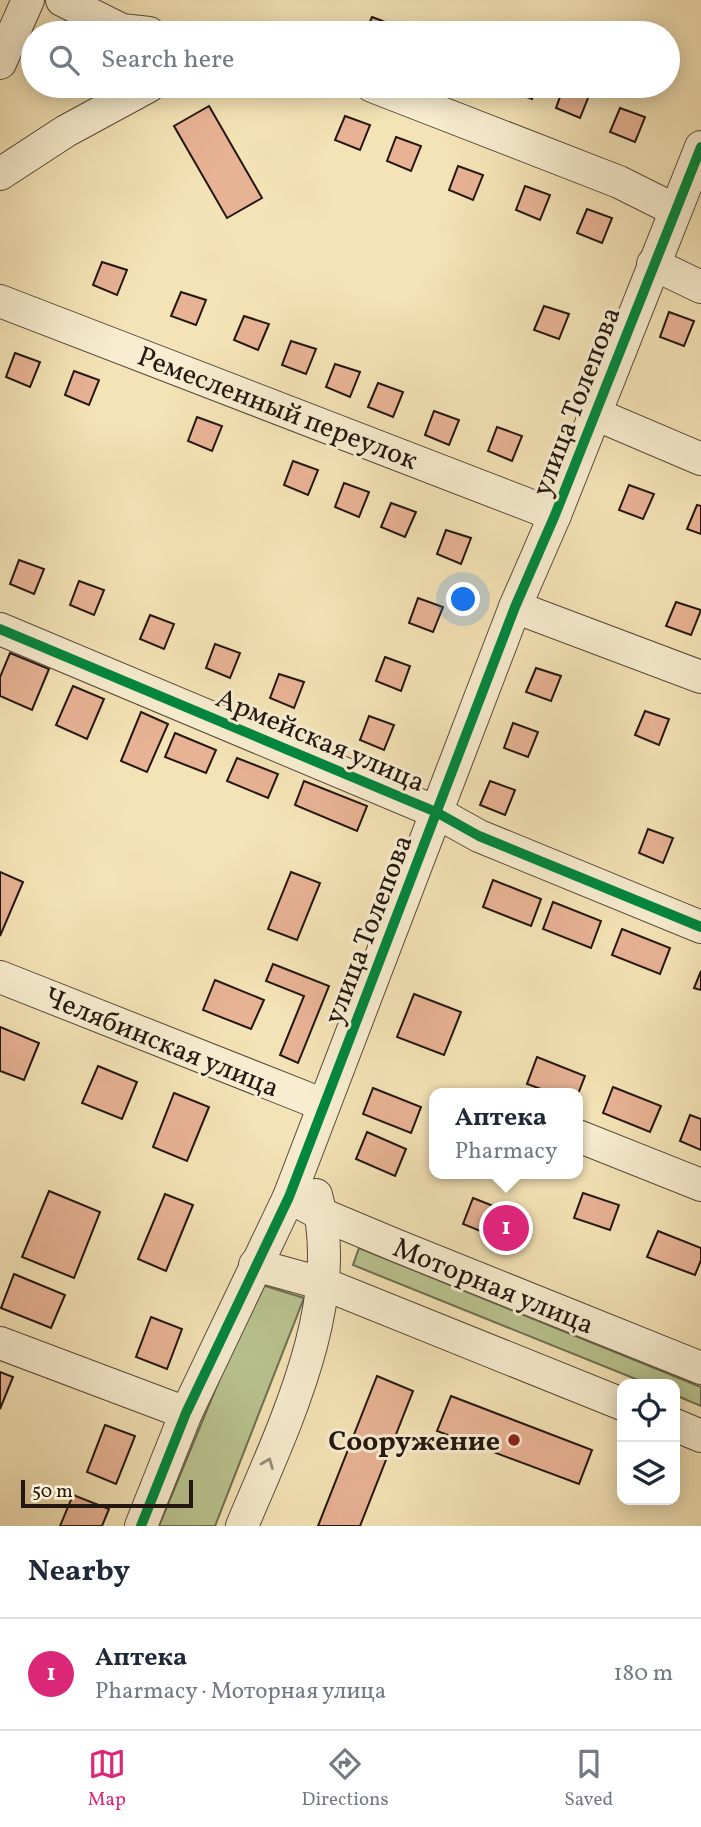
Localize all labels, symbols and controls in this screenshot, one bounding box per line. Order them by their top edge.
search box [21,21,680,98]
icon: search [45,41,83,79]
text: Search here [101,42,234,78]
street label: улица Толепова [523,302,631,502]
street label: Ремесленный переулок [131,338,423,481]
your location [446,582,480,616]
street label: Армейская улица [210,680,431,803]
street label: улица Толепова [315,830,423,1030]
street label: Челябинская улица [38,978,284,1108]
popup [429,1088,583,1179]
text: Аптека [455,1100,547,1136]
text: Pharmacy [455,1136,557,1168]
pin: 1 [483,1202,529,1254]
street label: Моторная улица [387,1229,599,1345]
map controls [617,1379,680,1505]
button: locate [617,1379,680,1442]
place label: Сооружение [328,1423,500,1462]
marker: Сооружение [506,1432,522,1448]
button: layers [617,1442,680,1505]
one-way arrow [260,1458,274,1470]
scale bar [21,1477,192,1509]
text: 50 m [32,1479,73,1505]
text: Nearby [28,1551,130,1593]
text: Аптека [95,1640,187,1676]
text: 1 [46,1658,56,1690]
text: 180 m [614,1658,673,1690]
text: Pharmacy · Моторная улица [95,1676,386,1708]
tab: Map [88,1745,126,1813]
tab: Directions [302,1745,389,1813]
tab: Saved [564,1745,613,1813]

